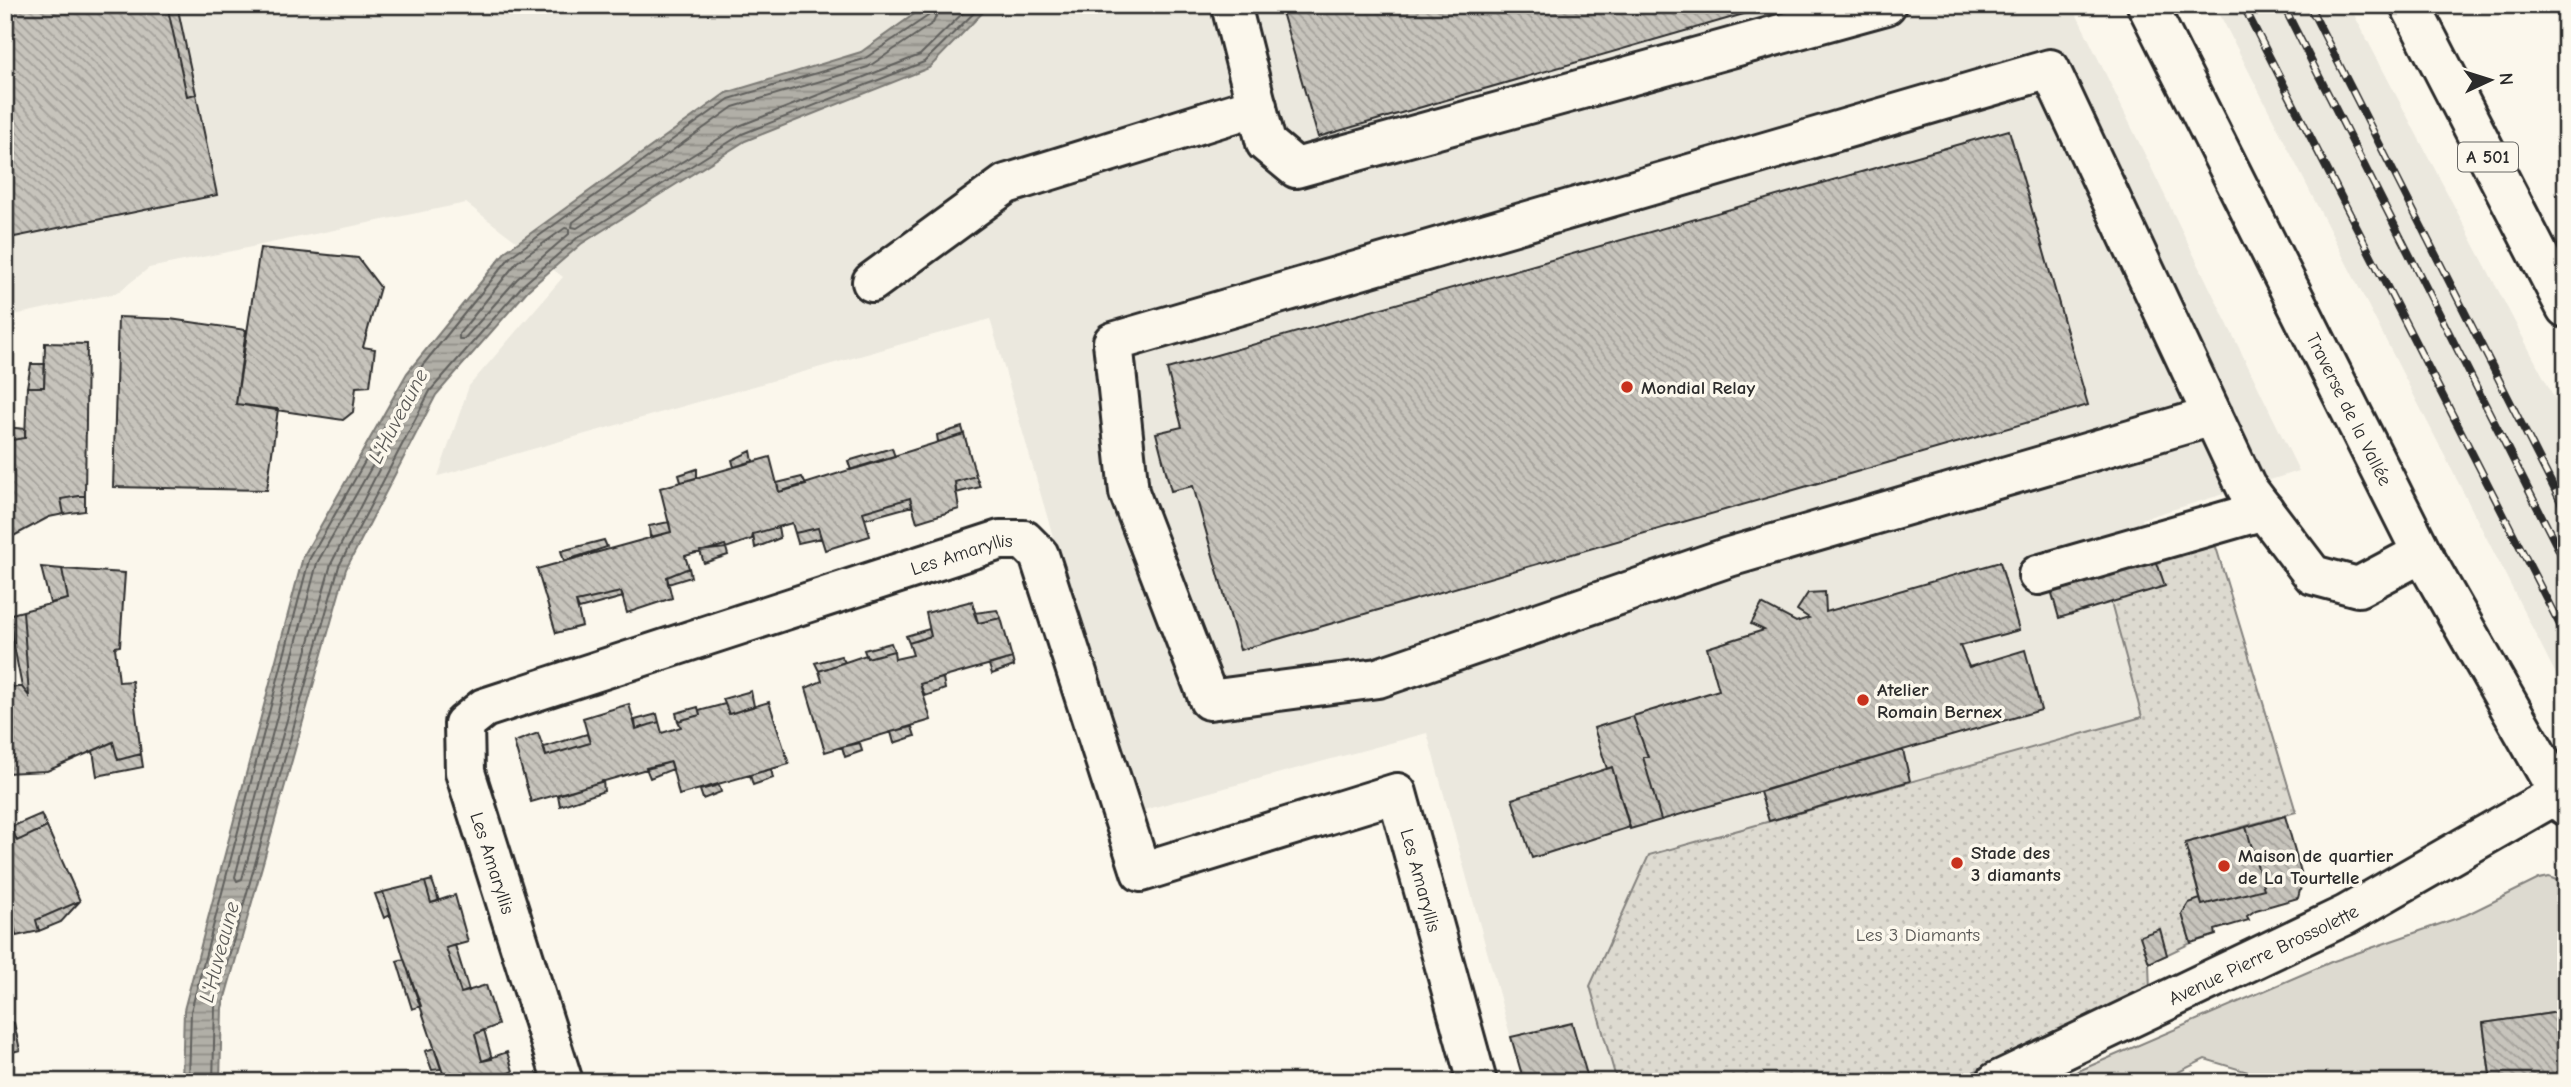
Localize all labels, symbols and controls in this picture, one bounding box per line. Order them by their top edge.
north arrow [2456,46,2526,116]
text: N [2495,72,2517,86]
road number: A 501 [2458,142,2518,172]
street label: Traverse de la Vallée [2301,329,2396,489]
water label: L'Huveaune [363,364,433,467]
place label: Mondial Relay [1641,377,1755,399]
marker: Mondial Relay [1619,379,1635,395]
street label: Les Amaryllis [908,530,1013,580]
place label: Atelier Romain Bernex [1877,679,2003,723]
marker: Atelier Romain Bernex [1855,692,1871,708]
street label: Les Amaryllis [465,809,519,917]
street label: Les Amaryllis [1395,826,1445,935]
place label: Stade des 3 diamants [1971,842,2061,886]
place label: Maison de quartier de La Tourtelle [2238,845,2394,889]
marker: Stade des 3 diamants [1949,855,1965,871]
marker: Maison de quartier de La Tourtelle [2216,858,2232,874]
water label: L'Huveaune [194,898,244,1005]
street label: Avenue Pierre Brossolette [2165,900,2362,1010]
park label: Les 3 Diamants [1856,924,1980,946]

